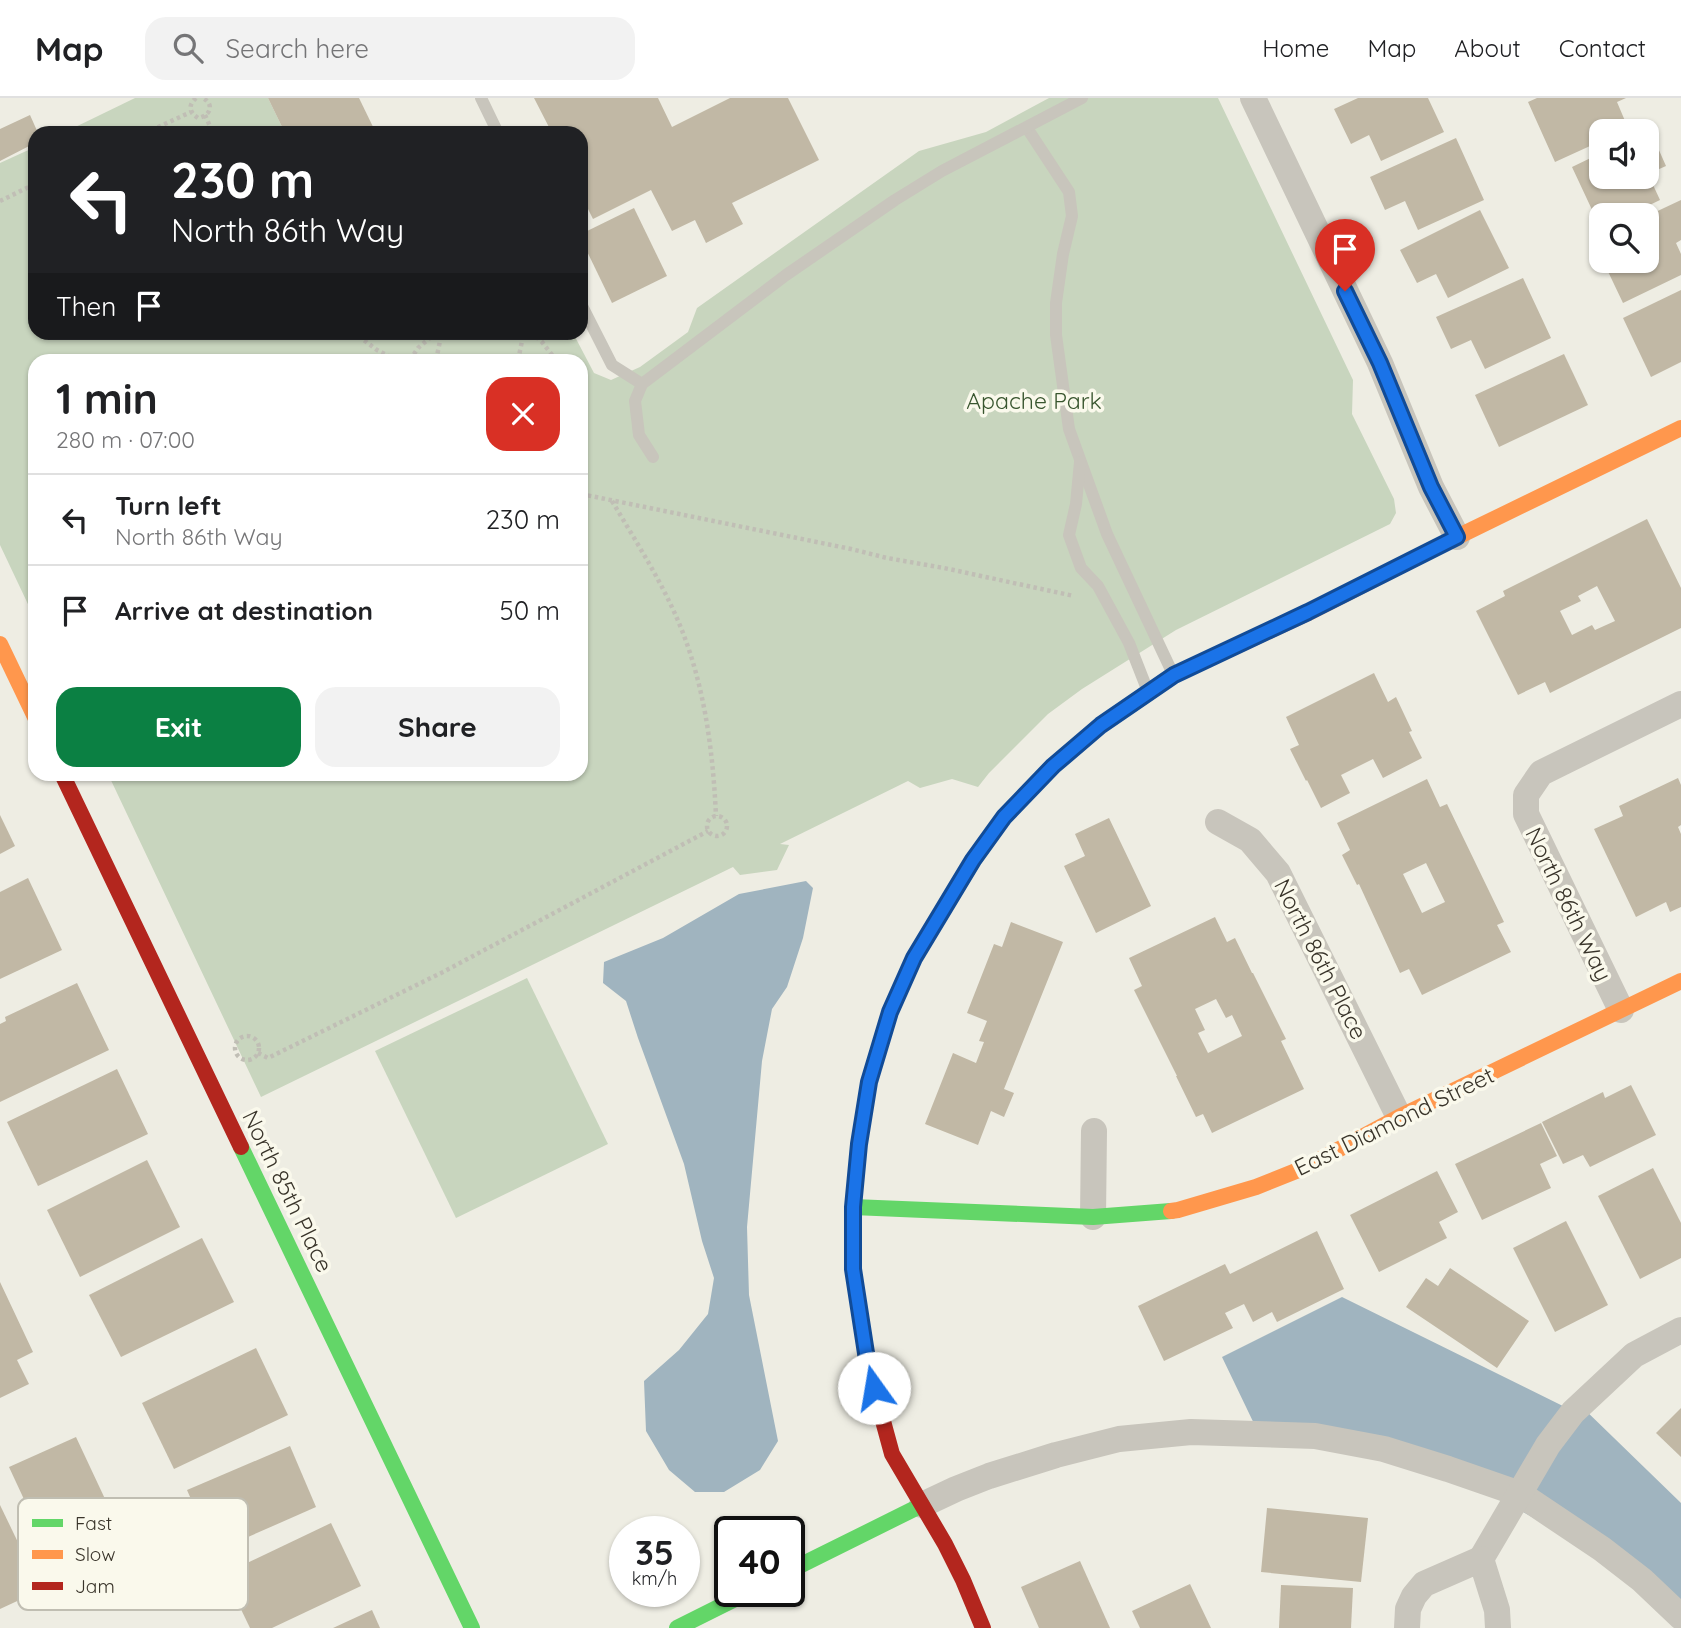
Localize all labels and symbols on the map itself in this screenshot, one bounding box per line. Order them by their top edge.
pin [1315,219,1375,291]
park label: Apache Park [966,386,1102,415]
street label: North 86th Way [1519,822,1619,986]
street label: North 86th Place [1268,874,1374,1044]
street label: East Diamond Street [1289,1060,1499,1182]
street label: North 85th Place [236,1105,340,1277]
position arrow [837,1351,911,1425]
legend [18,1498,248,1610]
text: Fast [75,1511,112,1535]
speed limit sign: 40 [714,1516,805,1607]
text: Slow [75,1542,116,1566]
text: Jam [75,1574,115,1598]

